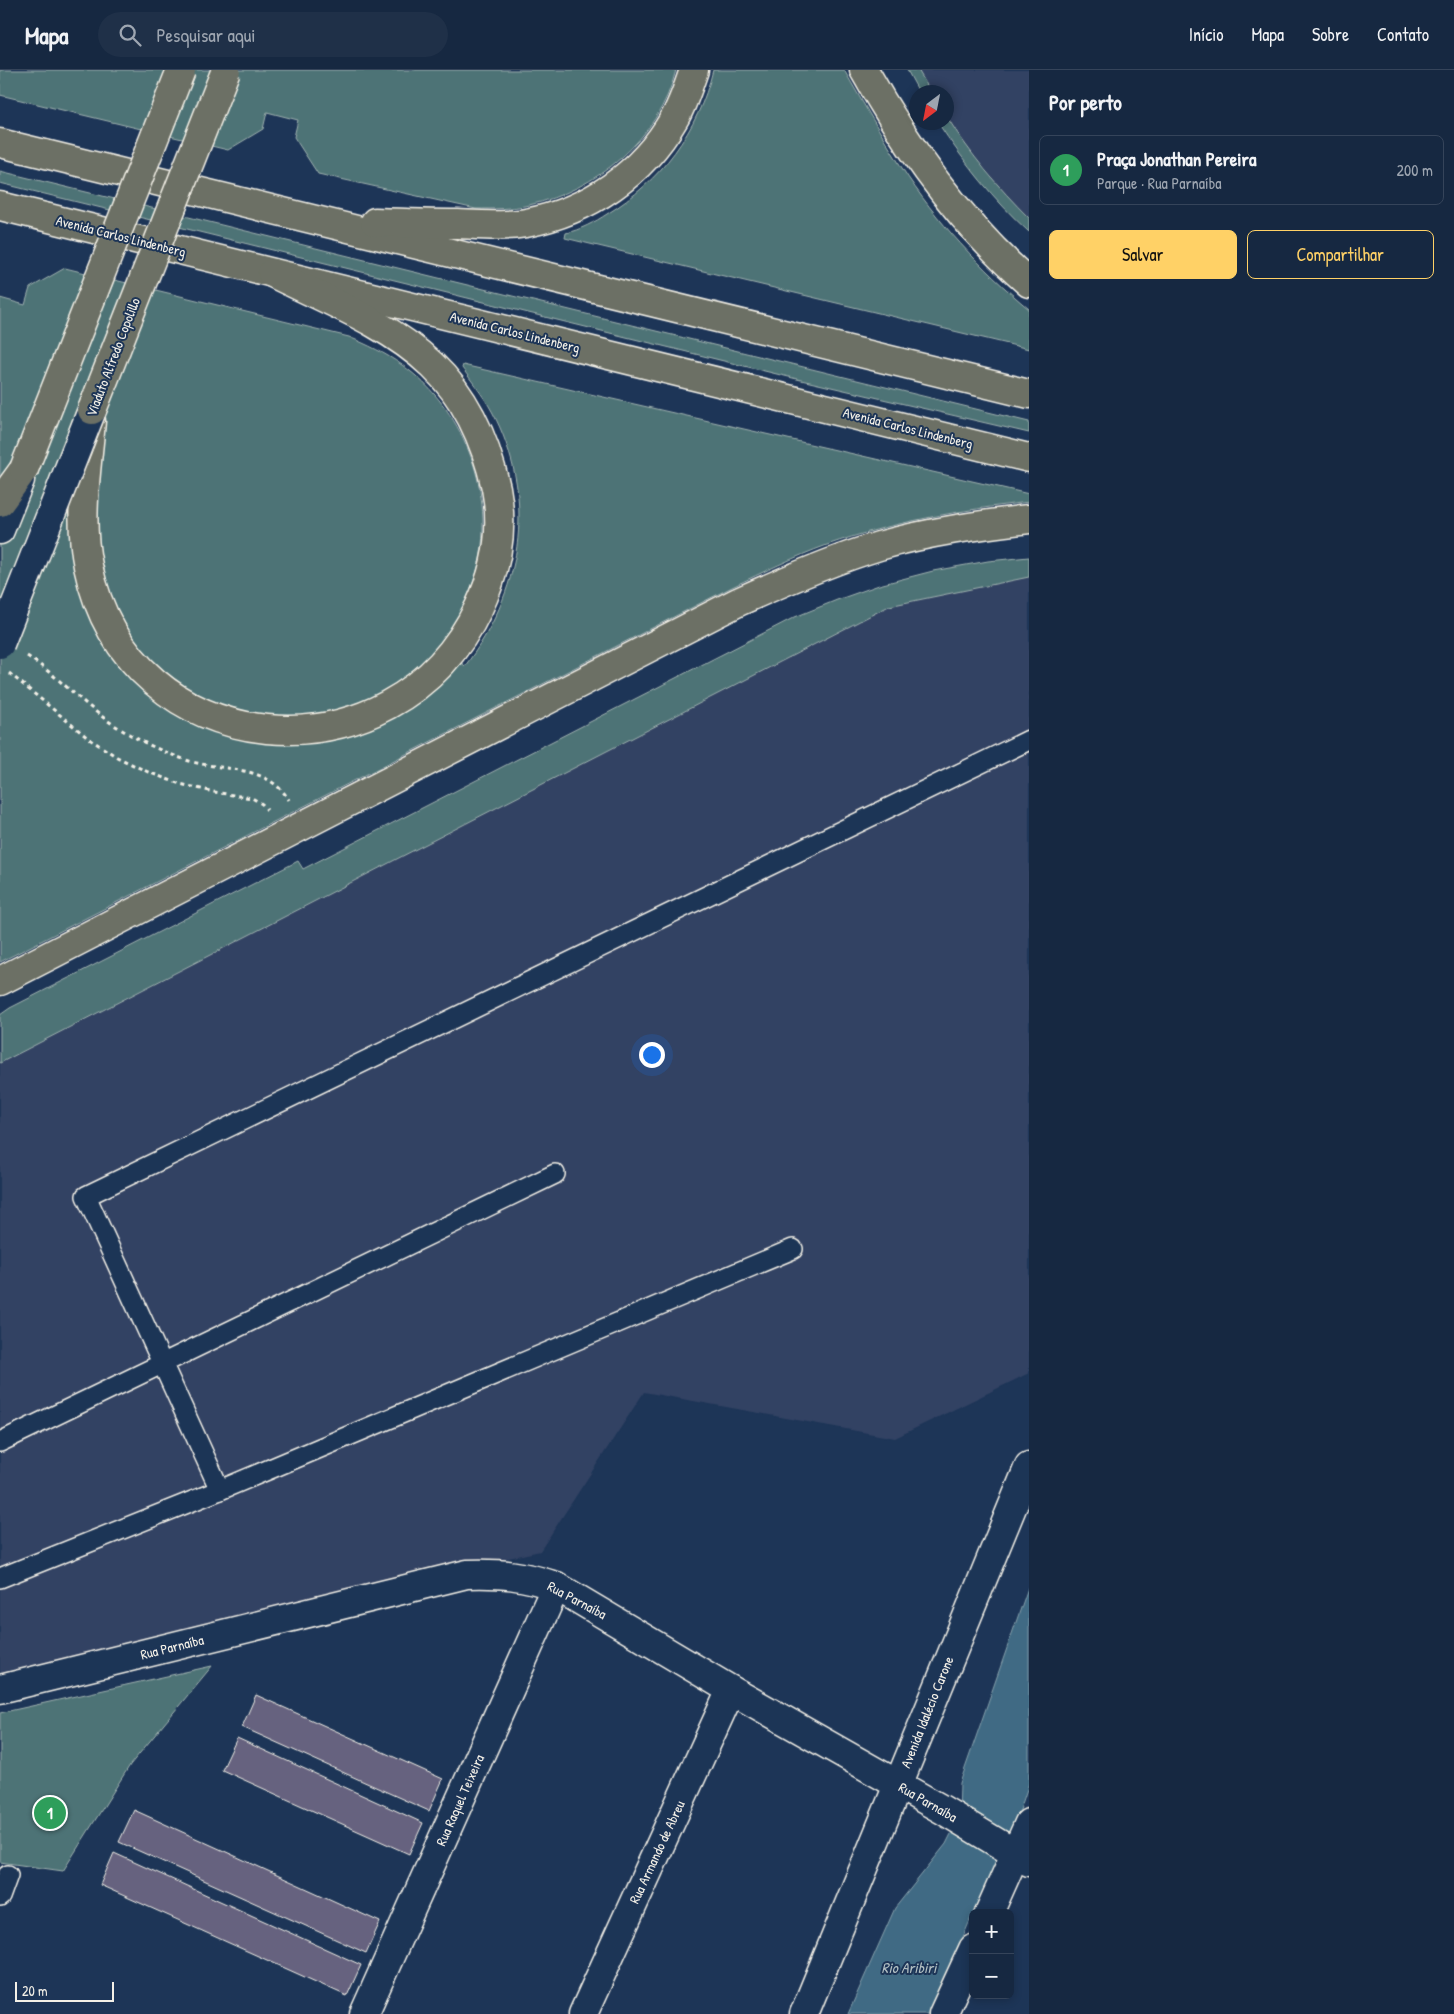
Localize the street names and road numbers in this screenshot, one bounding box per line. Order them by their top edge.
street label: Avenida Carlos Lindenberg [54,210,188,262]
street label: Viaduto Alfredo Copolillo [81,294,145,419]
street label: Avenida Carlos Lindenberg [448,306,582,358]
street label: Avenida Carlos Lindenberg [841,402,975,454]
street label: Rua Parnaíba [544,1576,611,1623]
street label: Rua Parnaíba [138,1629,206,1664]
street label: Avenida Idalécio Carone [895,1653,958,1770]
street label: Rua Raquel Teixeira [431,1751,489,1849]
street label: Rua Parnaíba [896,1777,961,1826]
street label: Rua Armando de Abreu [624,1797,689,1907]

